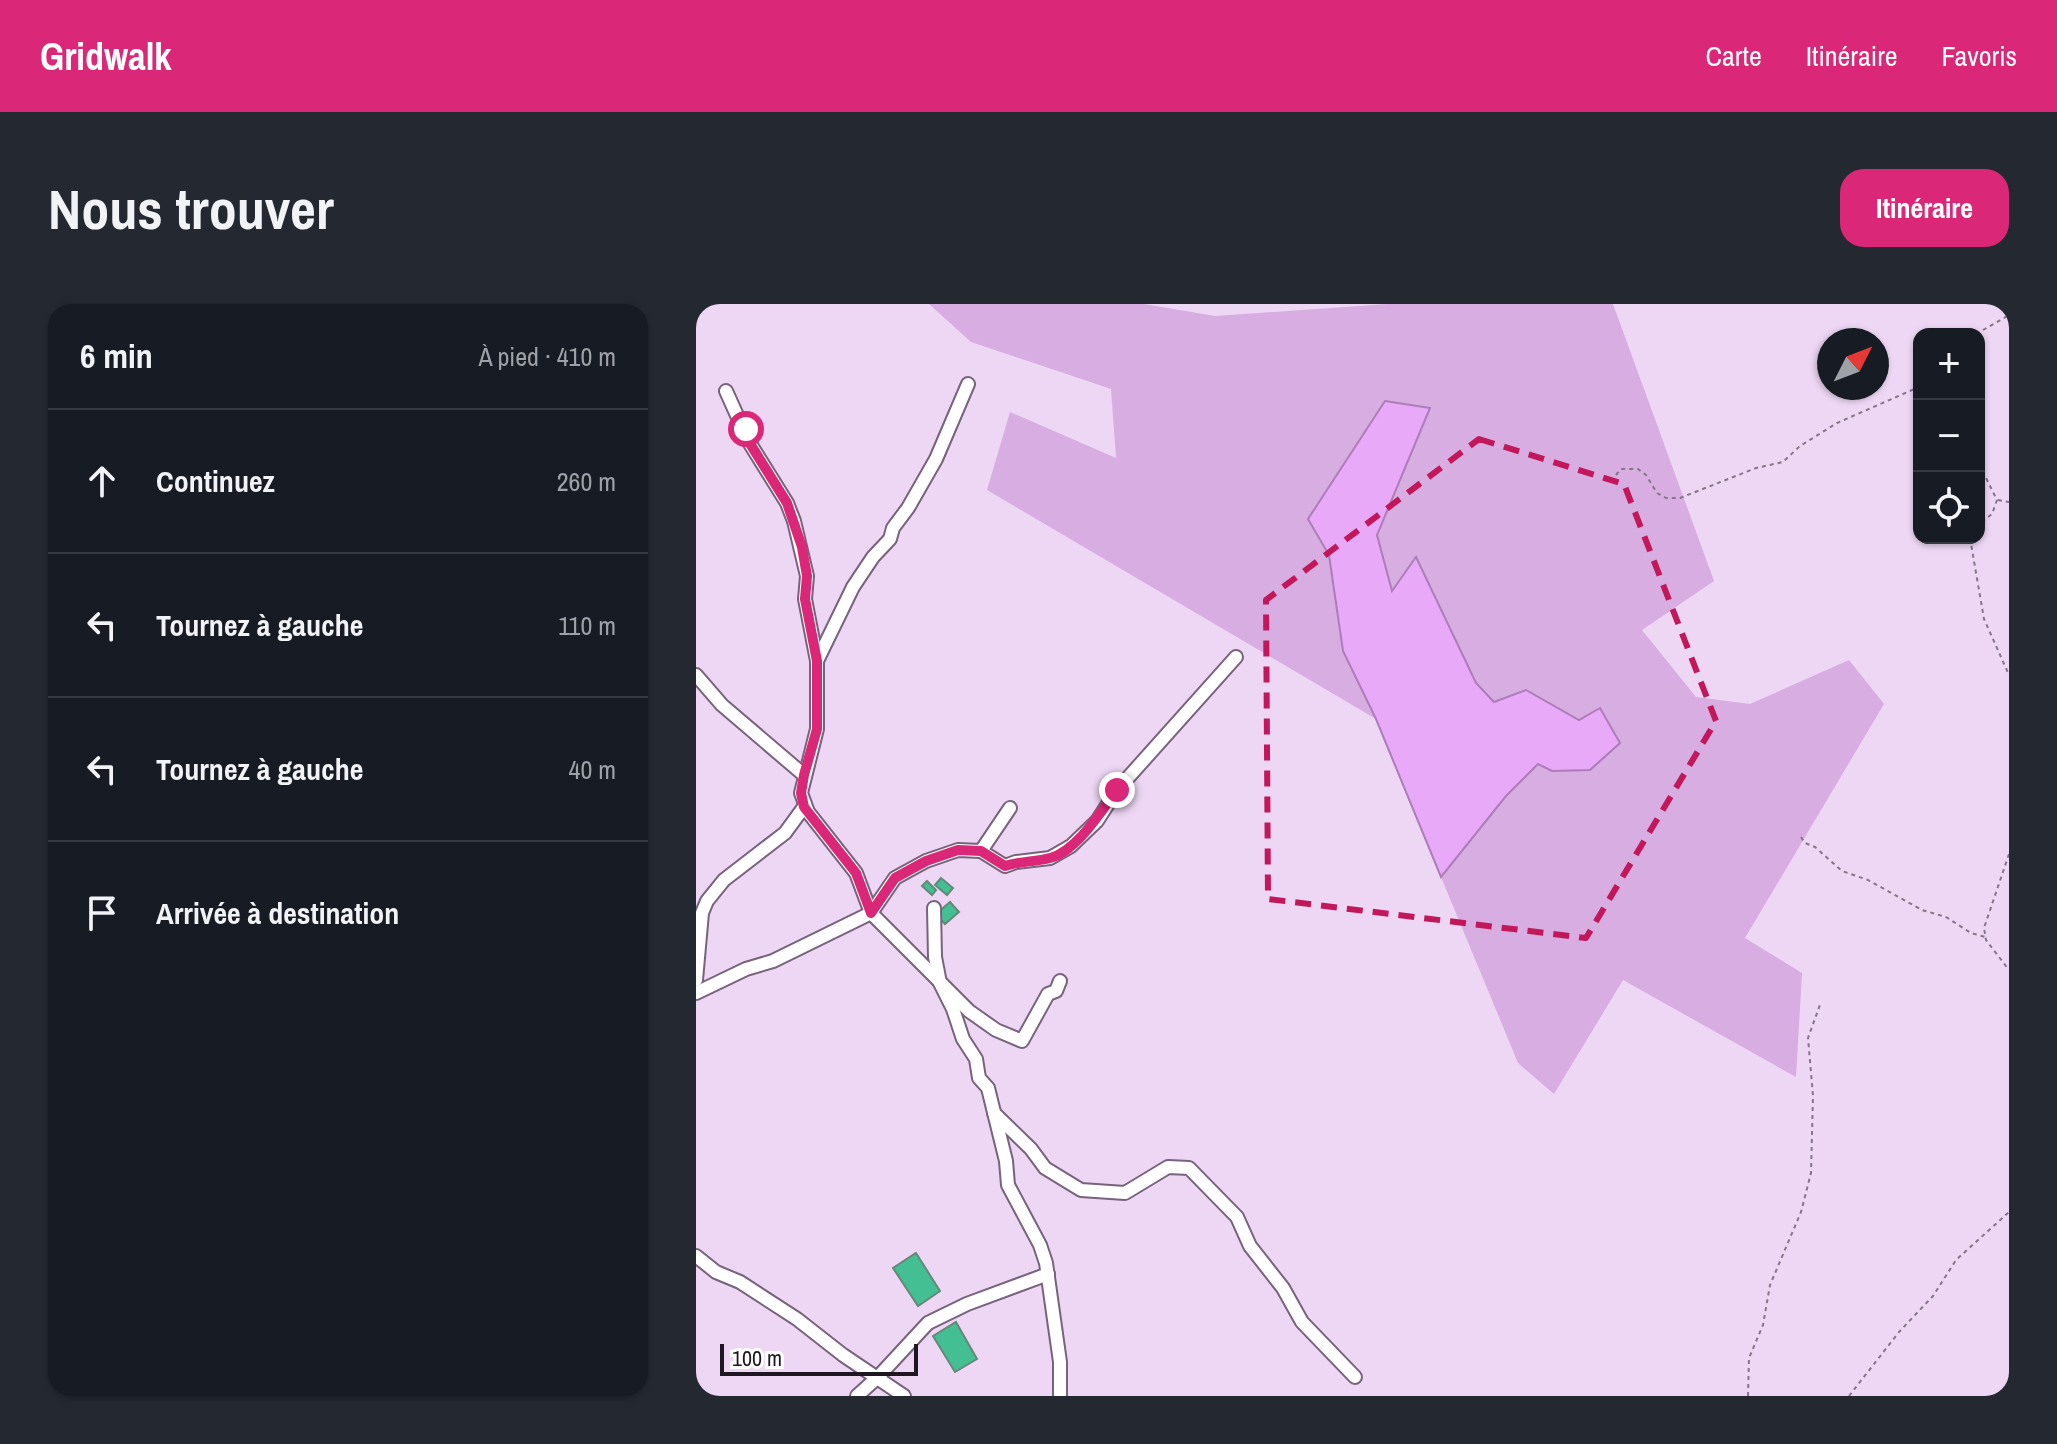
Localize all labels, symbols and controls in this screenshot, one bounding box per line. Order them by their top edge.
text: Gridwalk [40,31,172,82]
text: Carte [1706,37,1762,75]
text: Itinéraire [1806,37,1898,75]
text: Favoris [1942,37,2017,75]
button: Itinéraire [1840,169,2009,247]
text: Nous trouver [48,171,334,246]
north arrow [1817,328,1889,400]
map controls [1913,328,1985,544]
button: + [1913,328,1985,400]
text: 6 min [80,333,153,379]
text: À pied · 410 m [478,339,616,374]
button: − [1913,400,1985,472]
route start [728,411,764,447]
icon: ahead [80,459,124,503]
text: Continuez [156,461,275,501]
text: 260 m [557,464,616,499]
button: locate [1913,472,1985,544]
icon: left [80,603,124,647]
text: Tournez à gauche [156,605,363,645]
text: 110 m [558,608,616,643]
icon: left [80,747,124,791]
text: Tournez à gauche [156,749,363,789]
text: 40 m [569,752,616,787]
route end [1099,772,1135,808]
icon: arrive [80,891,124,935]
text: Arrivée à destination [156,893,399,933]
scale bar [720,1340,918,1376]
text: 100 m [732,1343,782,1373]

